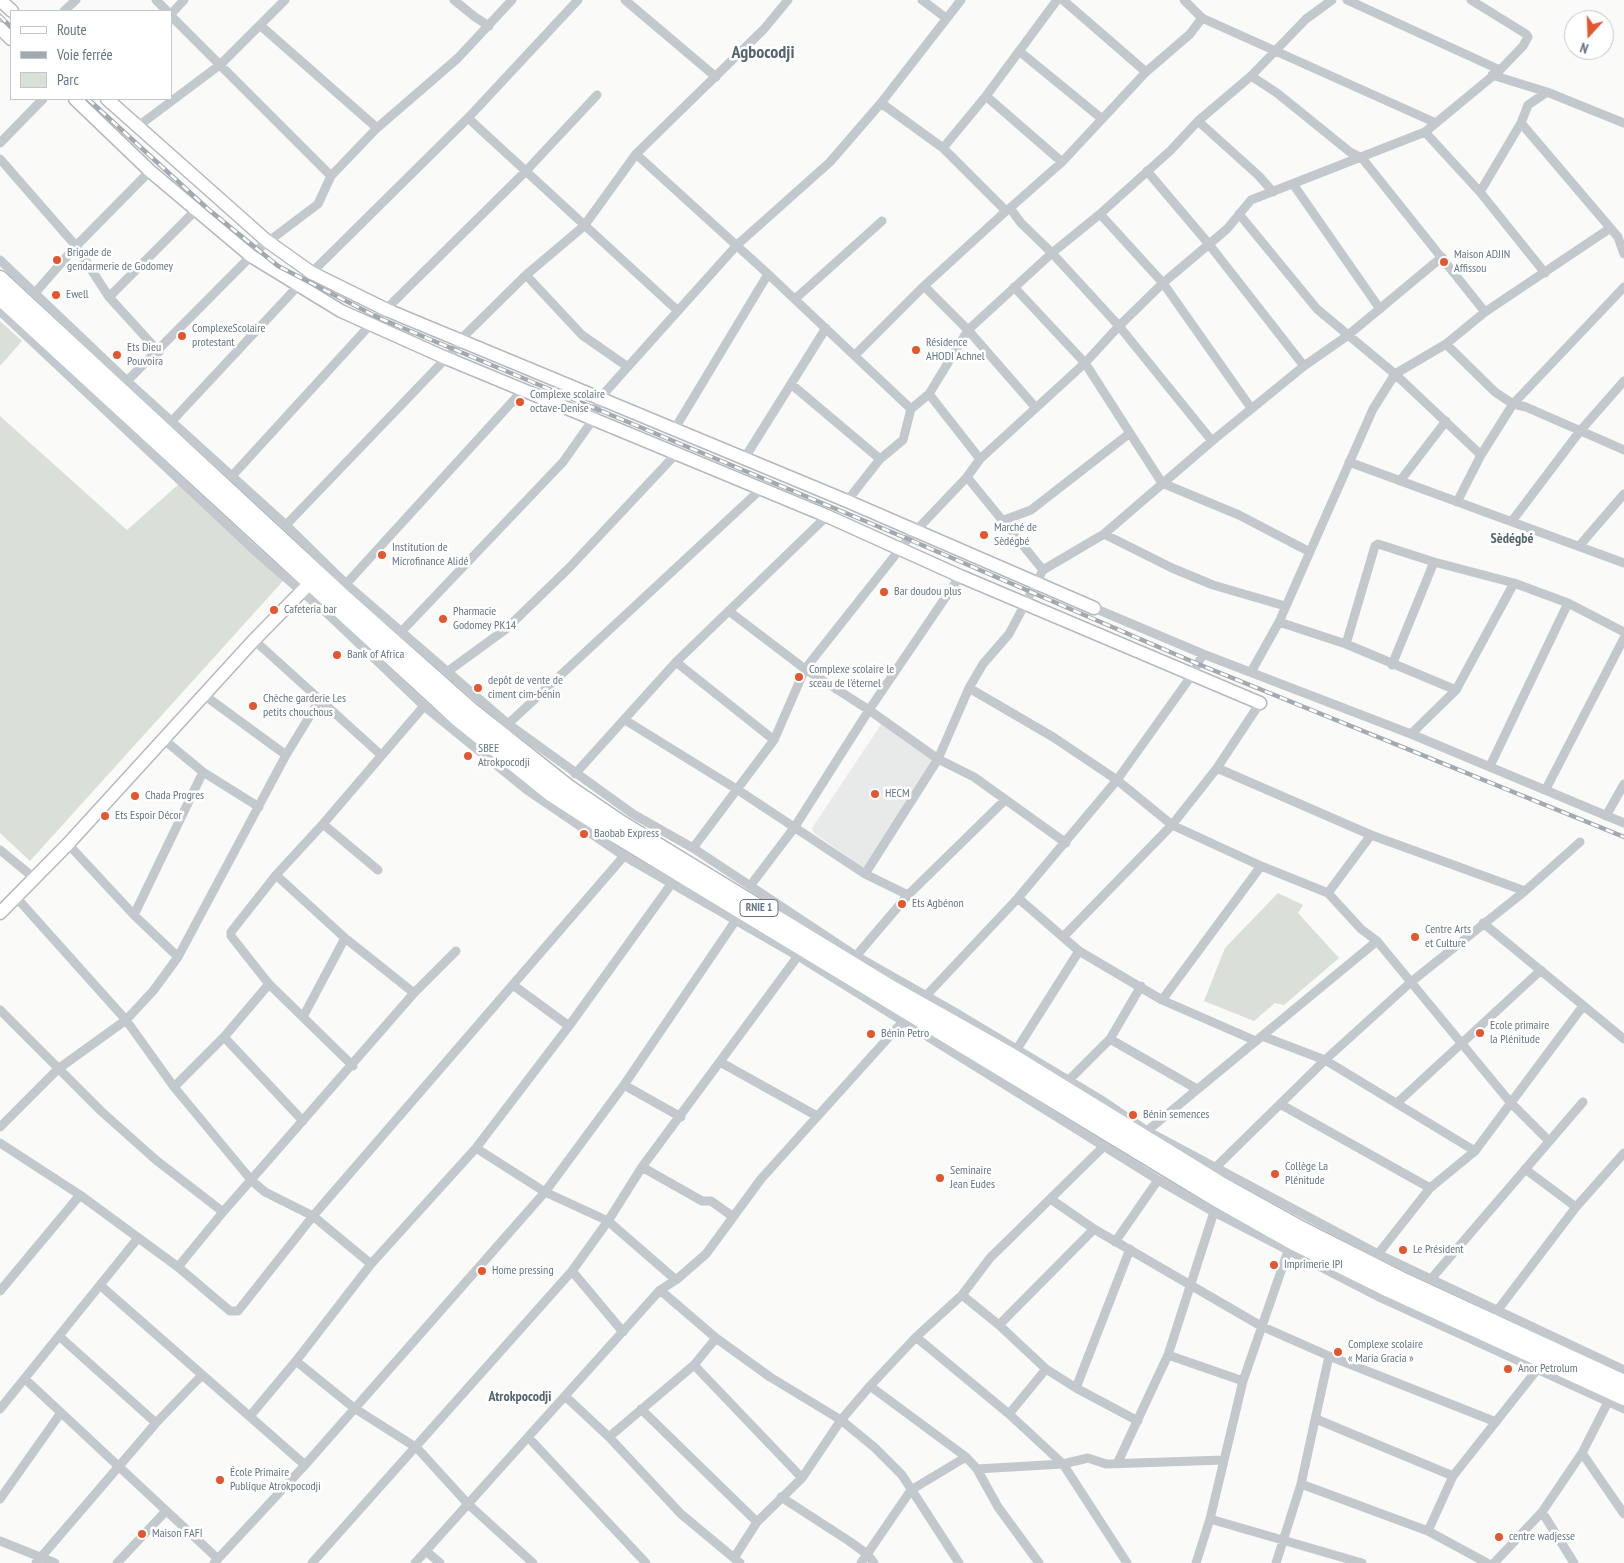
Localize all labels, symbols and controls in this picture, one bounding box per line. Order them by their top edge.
legend [10,10,172,100]
north arrow [1564,10,1614,60]
text: Route [57,20,87,39]
text: N [1578,38,1591,58]
district label: Agbocodji [732,42,794,64]
text: Voie ferrée [57,45,113,64]
text: Parc [57,70,79,89]
place label: Brigade de gendarmerie de Godomey [67,246,173,274]
place label: Maison ADJIN Affissou [1454,248,1510,276]
marker: Brigade de gendarmerie de Godomey [51,254,63,266]
marker: Maison ADJIN Affissou [1438,256,1450,268]
place label: Ewell [66,288,89,302]
marker: Ewell [50,289,62,301]
place label: ComplexeScolaire protestant [192,322,265,350]
marker: ComplexeScolaire protestant [176,330,188,342]
place label: Résidence AHODI Achnel [926,336,984,364]
place label: Ets Dieu Pouvoira [127,341,163,369]
marker: Résidence AHODI Achnel [910,344,922,356]
marker: Ets Dieu Pouvoira [111,349,123,361]
place label: Complexe scolaire octave-Denise [530,388,605,416]
marker: Complexe scolaire octave-Denise [514,396,526,408]
place label: Marché de Sèdégbé [994,521,1037,549]
marker: Marché de Sèdégbé [978,529,990,541]
district label: Sèdégbé [1491,531,1533,547]
place label: Institution de Microfinance Alidé [392,541,468,569]
marker: Institution de Microfinance Alidé [376,549,388,561]
place label: Bar doudou plus [894,585,961,599]
marker: Bar doudou plus [878,586,890,598]
place label: Cafeteria bar [284,603,337,617]
marker: Cafeteria bar [268,604,280,616]
place label: Pharmacie Godomey PK14 [453,605,516,633]
marker: Pharmacie Godomey PK14 [437,613,449,625]
place label: Bank of Africa [347,648,404,662]
marker: Bank of Africa [331,649,343,661]
place label: Complexe scolaire le sceau de l'éternel [809,663,894,691]
marker: Complexe scolaire le sceau de l'éternel [793,671,805,683]
place label: depôt de vente de ciment cim-bénin [488,674,563,702]
marker: depôt de vente de ciment cim-bénin [472,682,484,694]
place label: Chèche garderie Les petits chouchous [263,692,346,720]
marker: Chèche garderie Les petits chouchous [247,700,259,712]
place label: SBEE Atrokpocodji [478,742,530,770]
marker: SBEE Atrokpocodji [462,750,474,762]
place label: HECM [885,787,910,801]
marker: HECM [869,788,881,800]
place label: Chada Progres [145,789,204,803]
marker: Chada Progres [129,790,141,802]
place label: Ets Espoir Décor [115,809,182,823]
marker: Ets Espoir Décor [99,810,111,822]
place label: Baobab Express [594,827,659,841]
marker: Baobab Express [578,828,590,840]
place label: Ets Agbénon [912,897,964,911]
marker: Ets Agbénon [896,898,908,910]
road number: RNIE 1 [740,900,778,916]
place label: Centre Arts et Culture [1425,923,1471,951]
marker: Centre Arts et Culture [1409,931,1421,943]
place label: Ecole primaire la Plénitude [1490,1019,1549,1047]
place label: Bénin Petro [881,1027,929,1041]
marker: Ecole primaire la Plénitude [1474,1027,1486,1039]
marker: Bénin Petro [865,1028,877,1040]
place label: Bénin semences [1143,1108,1209,1122]
marker: Bénin semences [1127,1109,1139,1121]
place label: Collège La Plénitude [1285,1160,1328,1188]
place label: Seminaire Jean Eudes [950,1164,995,1192]
marker: Collège La Plénitude [1269,1168,1281,1180]
marker: Seminaire Jean Eudes [934,1172,946,1184]
place label: Le Président [1413,1243,1464,1257]
marker: Le Président [1397,1244,1409,1256]
place label: Imprimerie IPI [1284,1258,1343,1272]
marker: Imprimerie IPI [1268,1259,1280,1271]
place label: Home pressing [492,1264,554,1278]
marker: Home pressing [476,1265,488,1277]
place label: Complexe scolaire « Maria Gracia » [1348,1338,1423,1366]
marker: Complexe scolaire « Maria Gracia » [1332,1346,1344,1358]
place label: Anor Petrolum [1518,1362,1578,1376]
marker: Anor Petrolum [1502,1363,1514,1375]
district label: Atrokpocodji [489,1389,551,1405]
place label: École Primaire Publique Atrokpocodji [230,1466,321,1494]
marker: École Primaire Publique Atrokpocodji [214,1474,226,1486]
place label: Maison FAFI [152,1527,202,1541]
marker: Maison FAFI [136,1528,148,1540]
place label: centre wadjesse [1509,1530,1575,1544]
marker: centre wadjesse [1493,1531,1505,1543]

